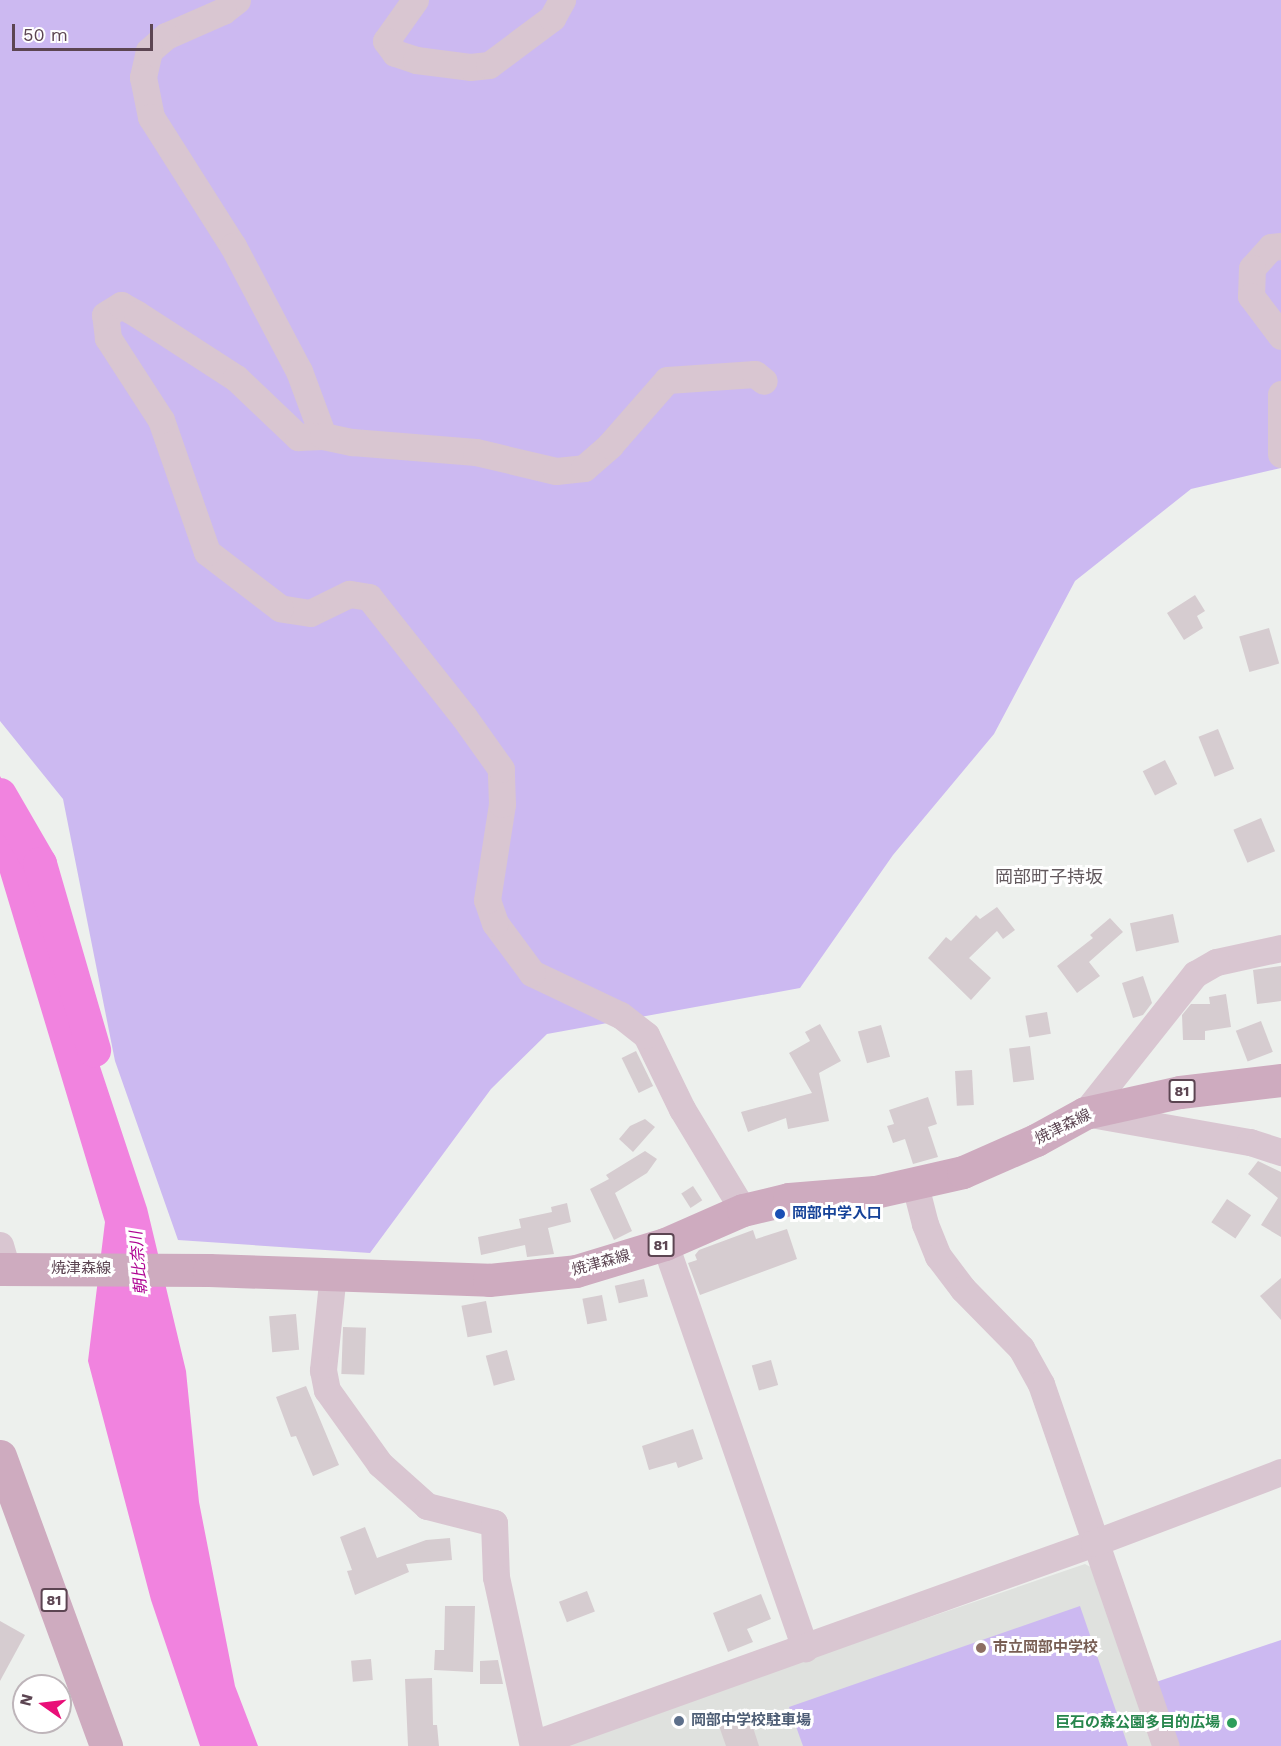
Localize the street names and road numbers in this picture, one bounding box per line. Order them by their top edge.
road number: 81 [1168,1080,1196,1102]
street label: 焼津森線 [1032,1106,1094,1148]
road number: 81 [648,1234,674,1256]
street label: 焼津森線 [570,1247,632,1279]
street label: 焼津森線 [51,1260,111,1278]
road number: 81 [40,1589,68,1611]

